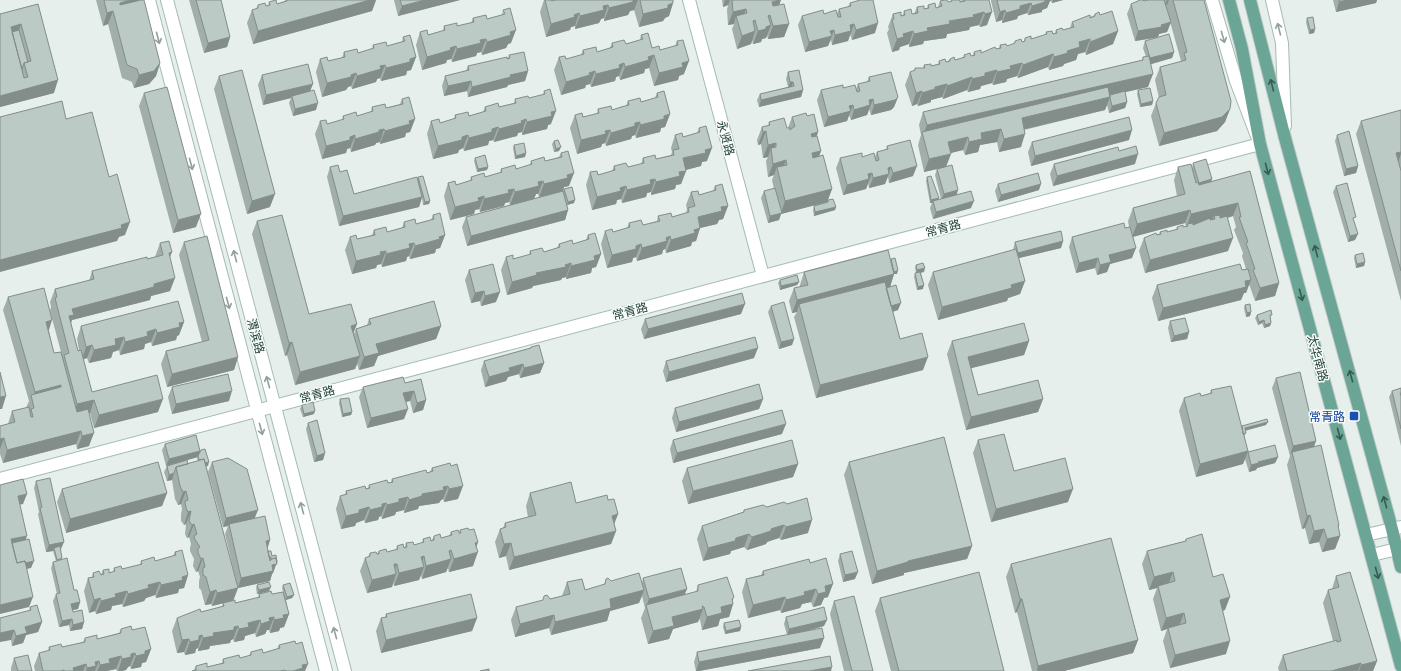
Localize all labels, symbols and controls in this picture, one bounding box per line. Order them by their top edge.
one-way arrow [1275,23,1282,36]
one-way arrow [155,31,163,44]
one-way arrow [1220,31,1227,44]
one-way arrow [1268,78,1275,91]
street label: 永贤路 [714,119,738,157]
one-way arrow [188,157,195,170]
one-way arrow [1264,162,1271,175]
street label: 常青路 [924,216,962,240]
one-way arrow [1312,245,1319,258]
one-way arrow [231,250,238,263]
one-way arrow [1298,288,1305,301]
one-way arrow [224,296,232,309]
street label: 常青路 [611,299,649,323]
street label: 渭滨路 [244,317,268,355]
street label: 太华南路 [1305,333,1331,383]
one-way arrow [1346,370,1354,383]
one-way arrow [264,376,271,389]
street label: 常青路 [298,382,336,406]
place label: 常青路 [1309,409,1345,424]
marker: 常青路 [1348,410,1360,422]
one-way arrow [257,422,265,435]
one-way arrow [1336,427,1343,440]
one-way arrow [1381,495,1388,508]
one-way arrow [297,501,305,514]
one-way arrow [1373,566,1381,579]
one-way arrow [331,627,338,640]

